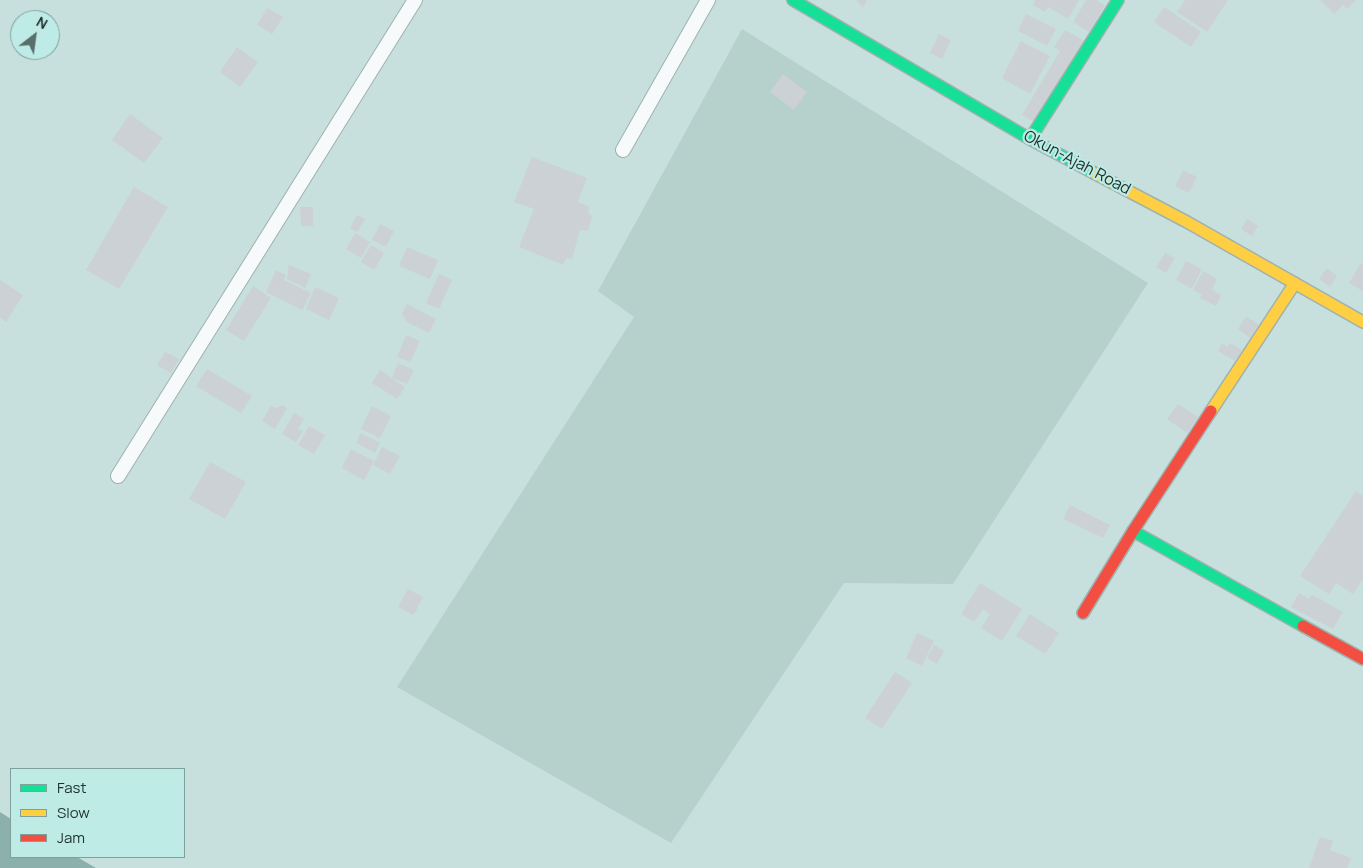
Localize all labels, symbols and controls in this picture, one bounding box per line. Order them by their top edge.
north arrow [10,10,60,60]
text: N [33,12,51,33]
street label: Okun-Ajah Road [1020,127,1134,199]
legend [10,768,185,858]
text: Fast [57,777,86,798]
text: Slow [57,802,90,823]
text: Jam [57,827,85,848]

